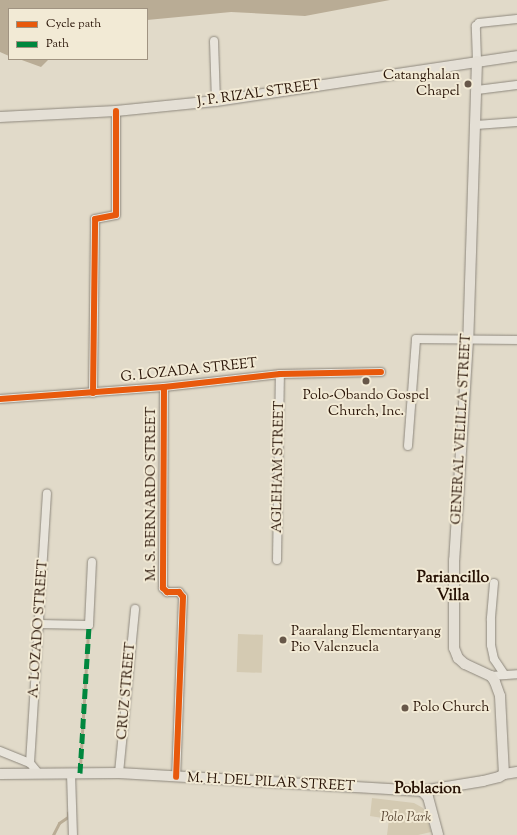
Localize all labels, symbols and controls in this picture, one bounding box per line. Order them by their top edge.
legend [8,8,148,60]
text: Cycle path [46,15,101,33]
text: Path [46,35,69,53]
place label: Catanghalan Chapel [383,68,460,100]
street label: J. P. RIZAL STREET [196,77,322,111]
marker: Catanghalan Chapel [463,79,473,89]
street label: GENERAL VELILLA STREET [449,333,475,525]
street label: G. LOZADA STREET [120,355,258,387]
marker: Polo-Obando Gospel Church, Inc. [361,376,371,386]
place label: Polo-Obando Gospel Church, Inc. [303,388,429,420]
street label: AGLEHAM STREET [269,401,289,533]
street label: M. S. BERNARDO STREET [144,407,160,581]
street label: A. LOZADO STREET [26,559,52,699]
district label: Pariancillo Villa [417,569,489,607]
place label: Paaralang Elementaryang Pio Valenzuela [291,624,441,656]
marker: Paaralang Elementaryang Pio Valenzuela [278,635,288,645]
street label: CRUZ STREET [114,642,140,740]
place label: Polo Church [413,700,489,716]
marker: Polo Church [400,703,410,713]
street label: M. H. DEL PILAR STREET [187,770,355,796]
district label: Poblacion [394,780,462,800]
park label: Polo Park [381,810,431,826]

